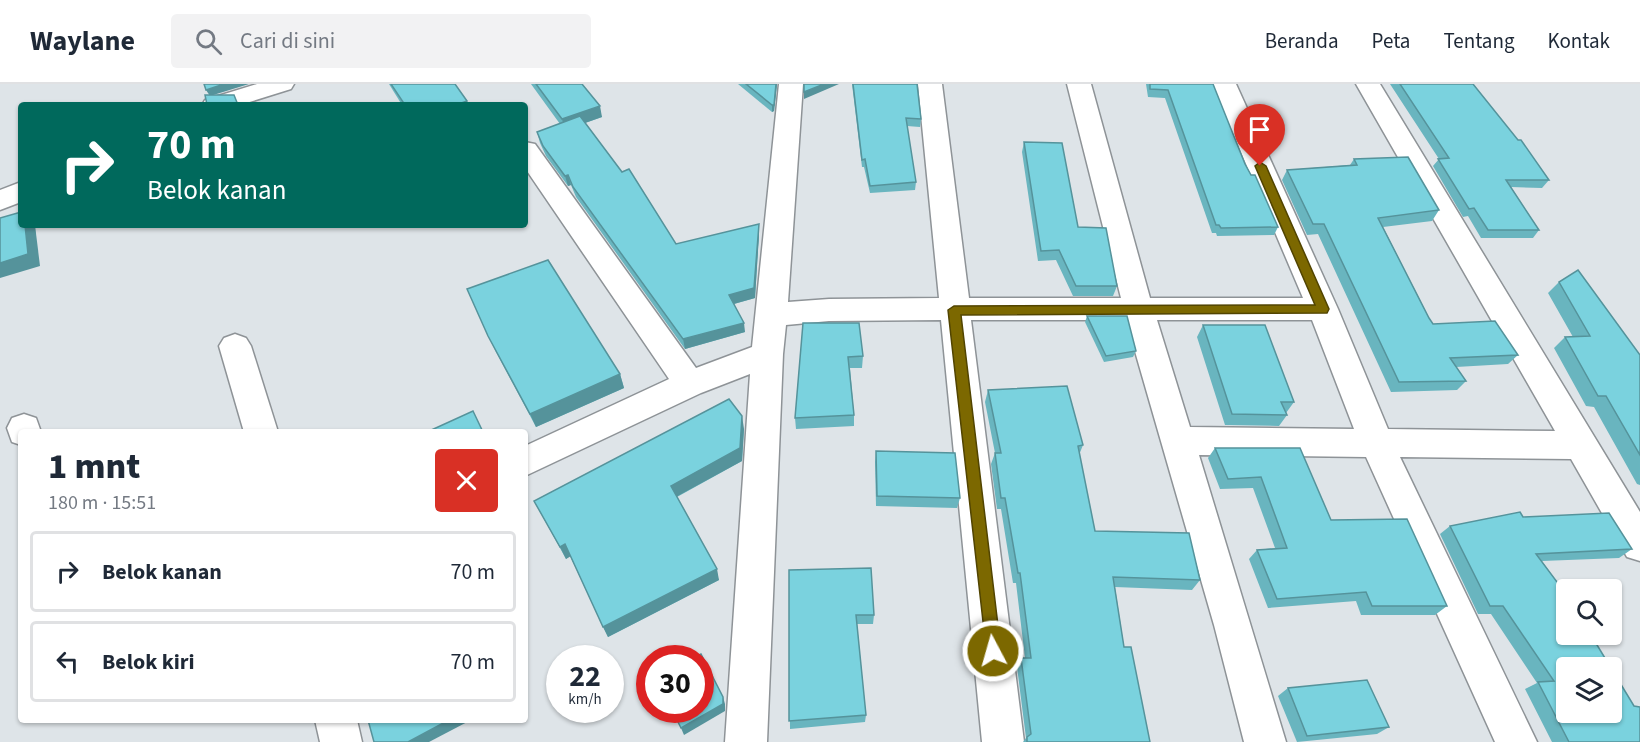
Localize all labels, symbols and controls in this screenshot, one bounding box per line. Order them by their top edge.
search box [171,14,591,68]
text: Waylane [30,21,135,61]
icon: search [192,25,225,58]
text: Cari di sini [240,25,335,57]
text: Beranda [1265,26,1339,56]
text: Peta [1372,26,1410,56]
text: Tentang [1443,26,1514,56]
text: Kontak [1547,26,1610,56]
pin [1234,104,1285,166]
icon: arrive [1243,113,1276,146]
text: 70 m [147,115,236,175]
icon: right [48,126,126,204]
text: Belok kanan [147,171,286,210]
text: 1 mnt [48,441,140,492]
button: close [435,449,498,512]
text: 180 m · 15:51 [48,489,156,517]
icon: right [51,555,84,588]
text: Belok kanan [102,556,222,588]
text: 70 m [450,556,495,588]
map controls [1556,579,1622,723]
button: search [1556,579,1622,645]
position arrow [961,619,1025,683]
icon: left [51,645,84,678]
speed limit sign: 30 [636,645,714,723]
text: Belok kiri [102,646,195,678]
text: 70 m [450,646,495,678]
text: 22 [569,655,601,698]
button: layers [1556,657,1622,723]
text: km/h [568,689,602,710]

